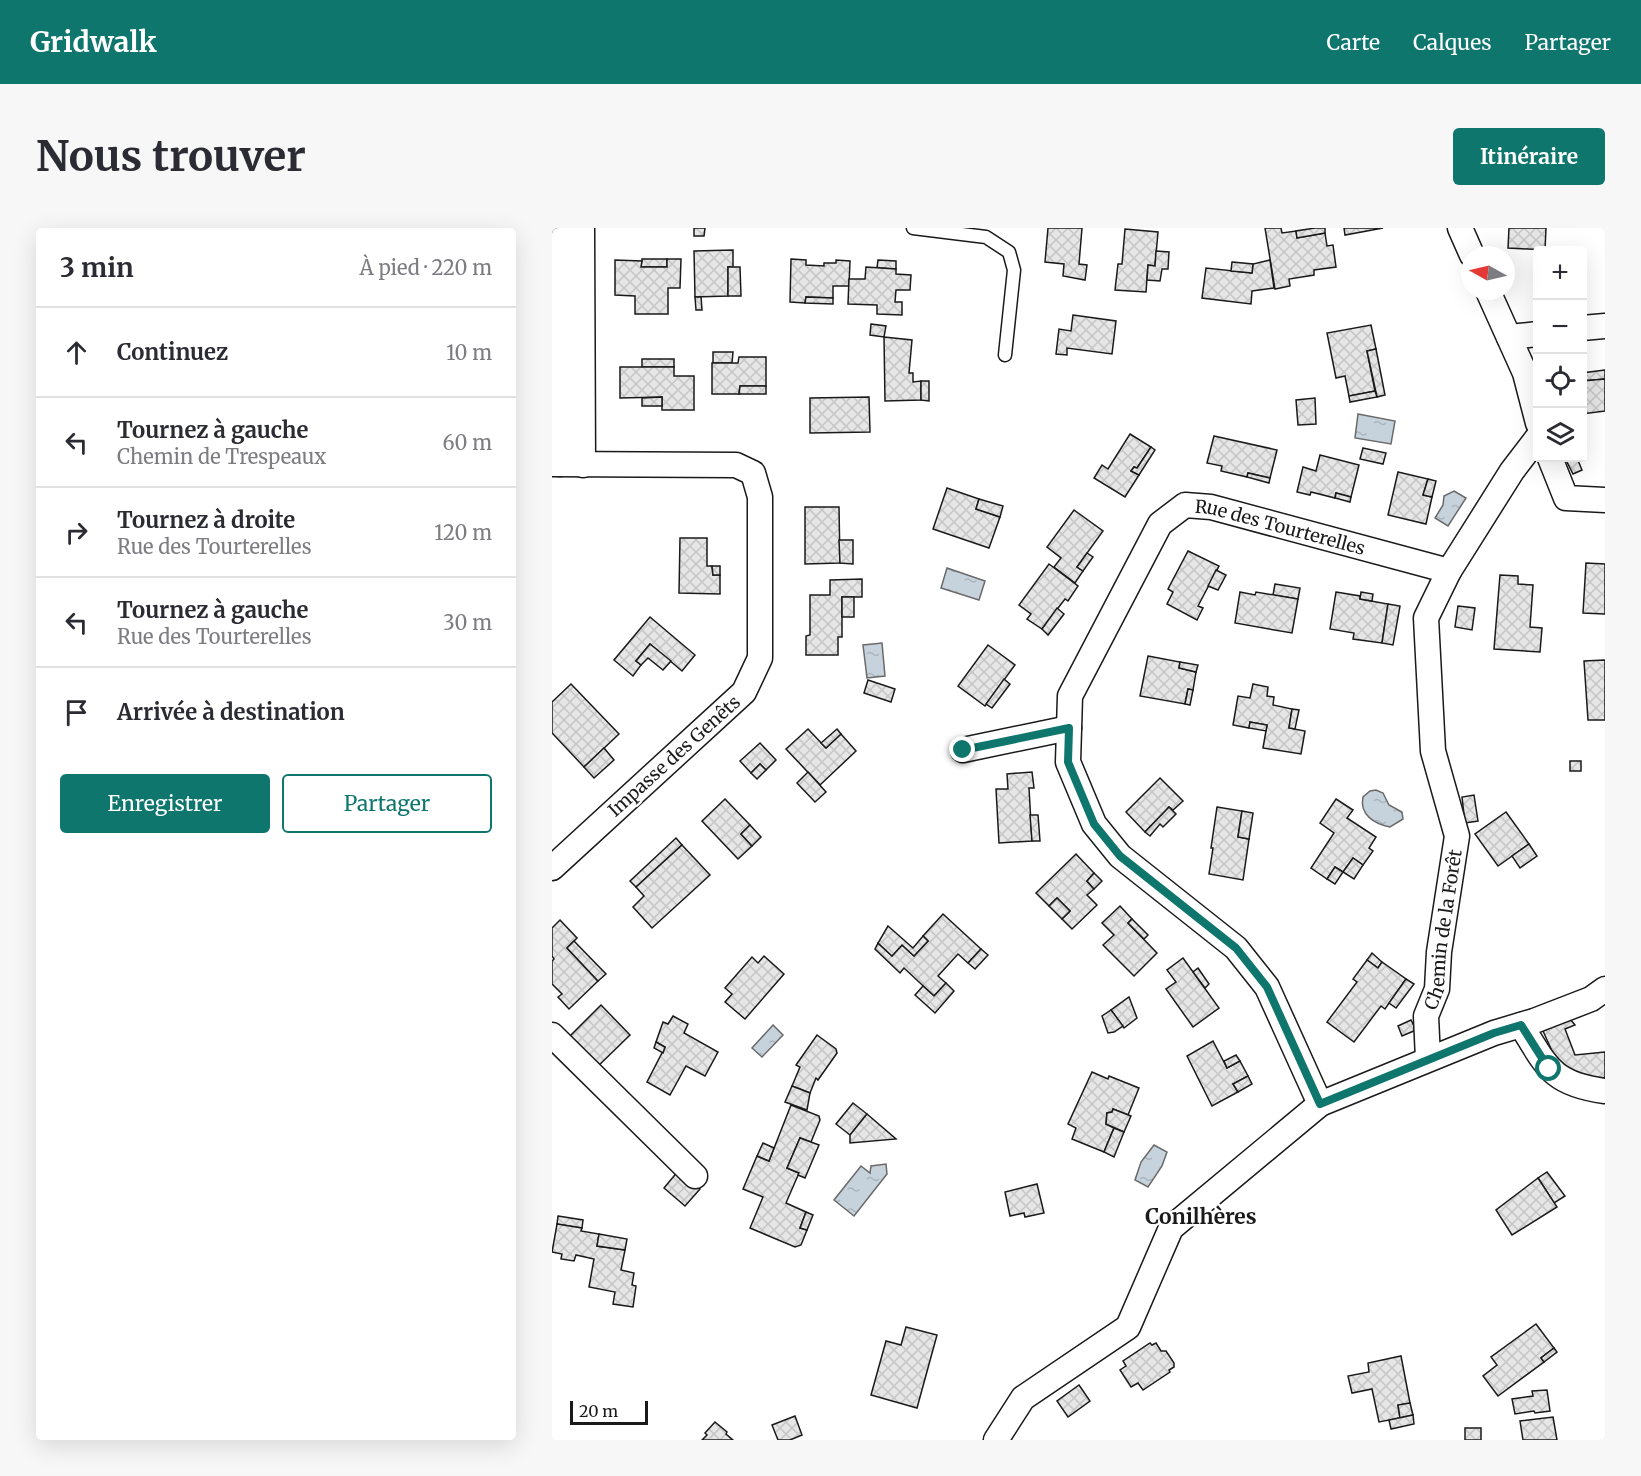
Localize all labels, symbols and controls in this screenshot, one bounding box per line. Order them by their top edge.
text: Gridwalk [30,24,157,60]
text: Carte [1327,29,1380,56]
text: Calques [1413,29,1492,56]
text: Partager [1525,29,1611,56]
button: Itinéraire [1453,128,1605,185]
text: Nous trouver [36,130,306,182]
north arrow [1461,246,1515,300]
map controls [1533,246,1587,462]
button: + [1533,246,1587,300]
text: 3 min [60,251,134,284]
text: À pied · 220 m [360,255,492,280]
button: − [1533,300,1587,354]
icon: ahead [60,336,93,369]
text: Continuez [117,338,228,366]
text: 10 m [446,340,492,365]
button: locate [1533,354,1587,408]
button: layers [1533,408,1587,462]
text: Tournez à gauche [117,416,308,444]
icon: left [60,426,93,459]
text: 60 m [442,430,492,455]
text: Chemin de Trespeaux [117,444,326,469]
street label: Rue des Tourterelles [1194,494,1368,559]
text: Tournez à droite [117,506,295,534]
icon: right [60,516,93,549]
text: 120 m [434,520,492,545]
text: Rue des Tourterelles [117,534,312,559]
text: Tournez à gauche [117,596,308,624]
icon: left [60,606,93,639]
text: 30 m [443,610,492,635]
text: Rue des Tourterelles [117,624,312,649]
street label: Impasse des Genêts [603,690,745,821]
icon: arrive [60,696,93,729]
text: Arrivée à destination [117,698,345,726]
route end [949,736,975,762]
button: Enregistrer [60,774,270,833]
button: Partager [282,774,492,833]
street label: Chemin de la Forêt [1418,848,1466,1013]
route start [1535,1055,1561,1081]
district label: Conilhères [1145,1203,1257,1230]
scale bar [570,1398,648,1426]
text: 20 m [579,1401,618,1421]

